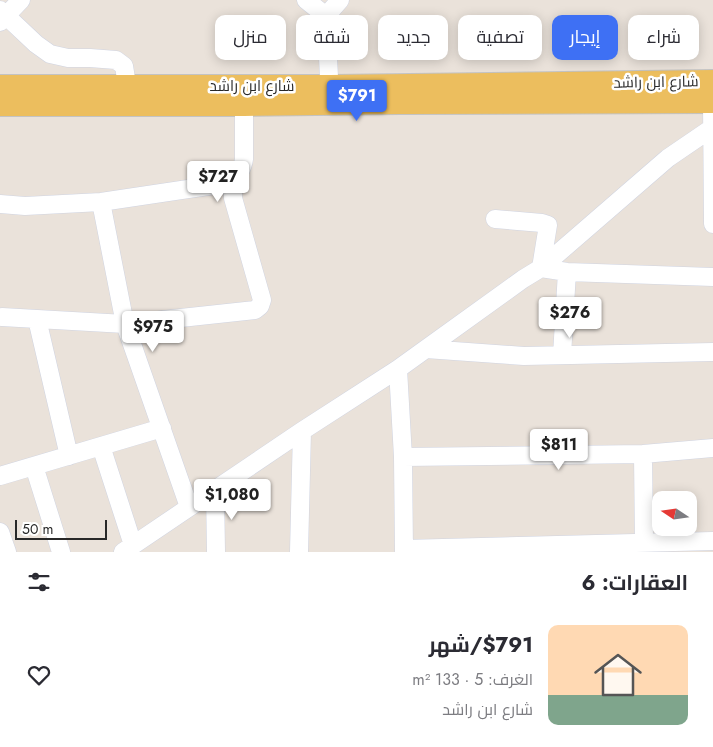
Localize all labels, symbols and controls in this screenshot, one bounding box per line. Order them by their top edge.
chip: منزل [215,15,286,60]
chip: شقة [296,15,368,60]
chip: جديد [378,15,448,60]
chip: تصفية [458,15,542,60]
chip: إيجار [552,15,618,60]
chip: شراء [628,15,699,60]
street label: شارع ابن راشد [613,70,699,94]
street label: شارع ابن راشد [210,75,295,97]
pin: $791 [327,80,387,122]
text: $791 [338,84,376,107]
pin: $727 [188,160,248,203]
text: $727 [198,165,238,188]
pin: $276 [540,296,600,339]
text: $276 [550,301,590,324]
pin: $975 [123,310,183,353]
text: $975 [133,315,173,338]
pin: $811 [529,428,589,471]
text: $811 [541,433,577,456]
pin: $1,080 [191,478,273,521]
text: $1,080 [205,483,259,506]
north arrow [652,491,698,536]
map controls [652,491,697,536]
scale bar [15,517,108,540]
text: 50 m [22,519,53,539]
icon: filters [25,568,53,596]
text: العقارات: 6 [582,568,688,598]
text: $791/شهر [429,630,533,660]
icon: home [588,645,648,705]
icon: heart [25,661,53,689]
text: الغرف: 5 · 133 m² [412,668,533,691]
text: شارع ابن راشد [442,698,533,721]

